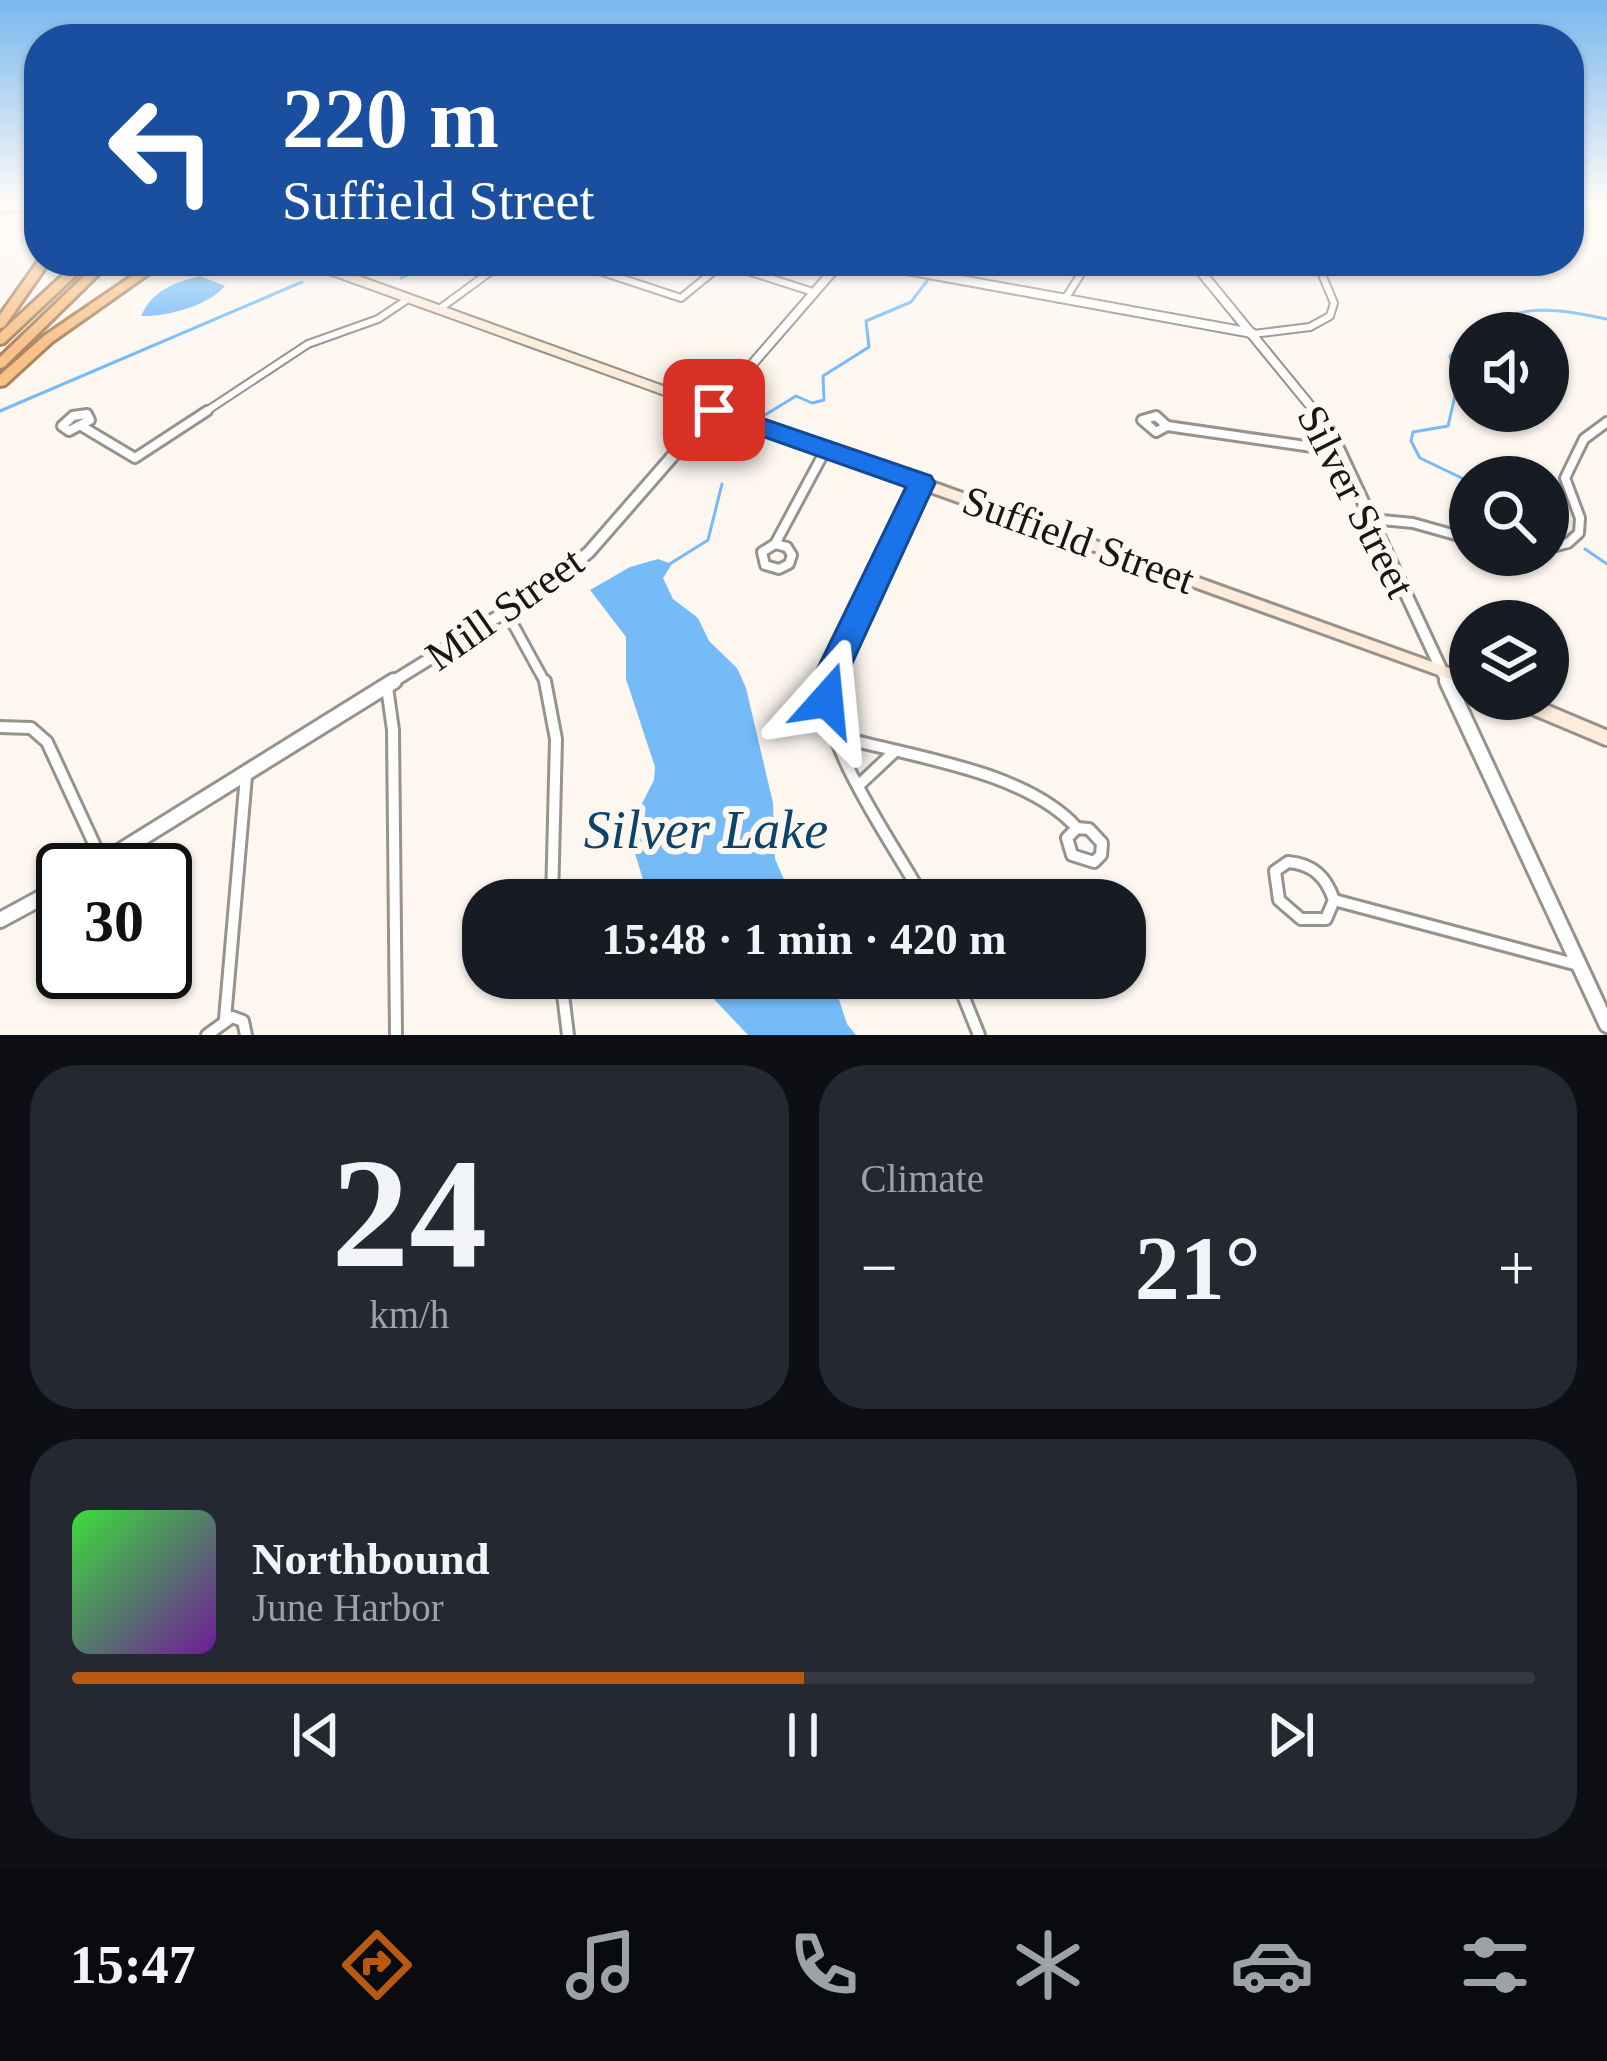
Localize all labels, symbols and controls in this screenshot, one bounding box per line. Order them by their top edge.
icon: left [84,72,240,228]
text: 220 m [282,72,499,165]
text: Suffield Street [282,171,594,231]
map controls [1449,312,1569,720]
button: sound [1449,312,1569,432]
pin [663,359,765,461]
icon: arrive [681,377,747,443]
street label: Silver Street [1288,398,1424,605]
button: search [1449,456,1569,576]
street label: Suffield Street [957,477,1201,603]
street label: Mill Street [417,538,592,680]
button: layers [1449,600,1569,720]
position arrow [764,637,890,763]
water label: Silver Lake [584,800,828,860]
speed limit sign: 30 [36,843,192,999]
text: 15:48 · 1 min · 420 m [602,914,1007,964]
text: 24 [331,1127,487,1300]
text: Climate [861,1157,984,1200]
text: 21° [1135,1219,1261,1318]
text: − [861,1231,898,1304]
text: + [1498,1231,1535,1304]
text: km/h [369,1293,449,1336]
text: Northbound [252,1534,490,1584]
text: June Harbor [252,1586,444,1629]
icon: previous [283,1702,349,1768]
icon: pause [770,1702,836,1768]
icon: next [1258,1702,1324,1768]
icon: directions [335,1923,419,2007]
icon: music [559,1923,643,2007]
icon: phone [782,1923,866,2007]
icon: climate [1006,1923,1090,2007]
icon: car [1230,1923,1314,2007]
icon: filters [1453,1923,1537,2007]
text: 15:47 [70,1935,196,1995]

